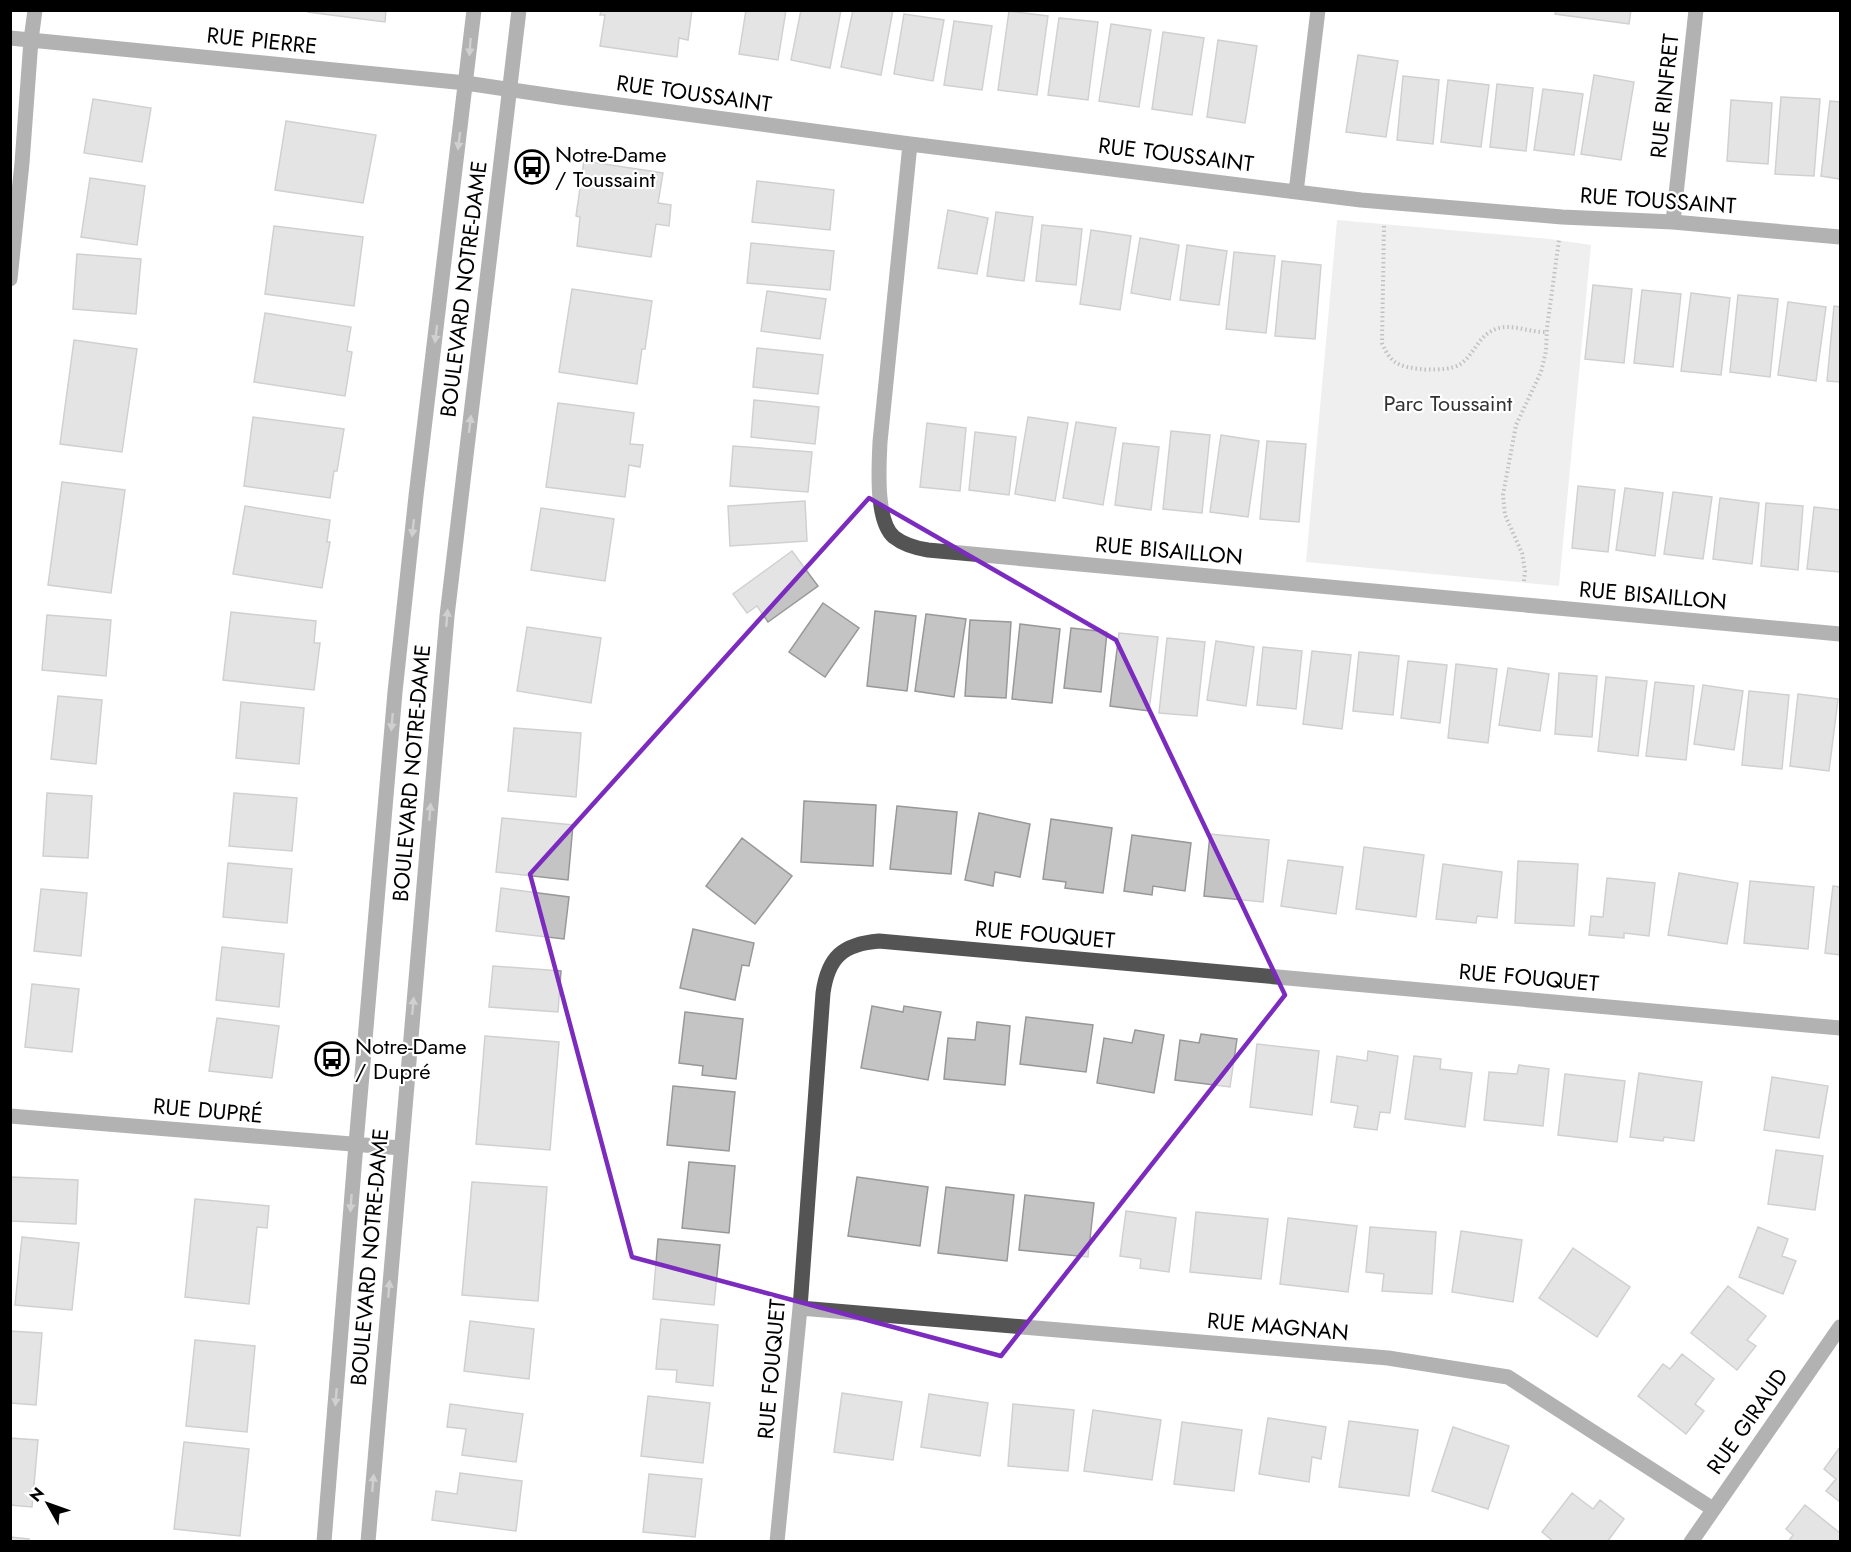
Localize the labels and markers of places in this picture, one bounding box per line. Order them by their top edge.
place label: Notre-Dame / Toussaint [555,138,667,195]
bus stop icon: Notre-Dame / Toussaint [514,149,550,185]
place label: Notre-Dame / Dupré [355,1030,467,1087]
bus stop icon: Notre-Dame / Dupré [314,1041,350,1077]

